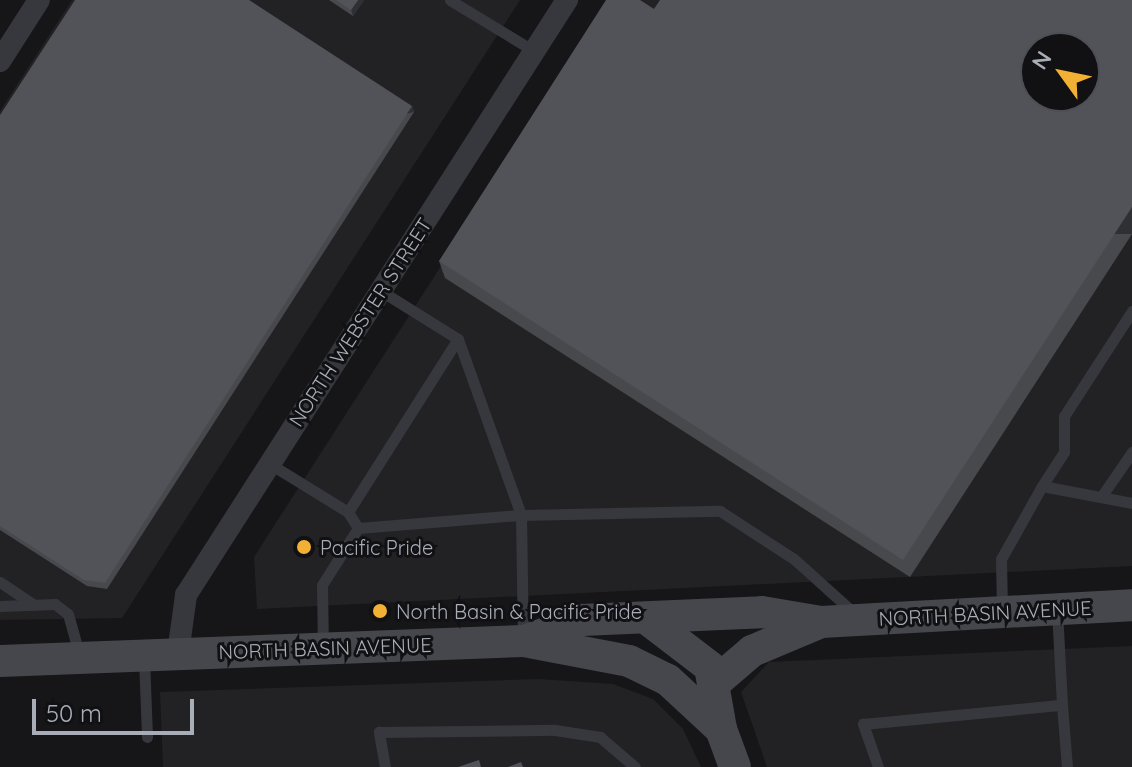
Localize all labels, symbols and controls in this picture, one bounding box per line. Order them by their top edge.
north arrow [1020,32,1100,112]
text: N [1025,46,1058,74]
street label: NORTH WEBSTER STREET [284,213,436,431]
place label: Pacific Pride [320,535,433,559]
marker: Pacific Pride [295,538,313,556]
street label: NORTH BASIN AVENUE [878,595,1092,631]
place label: North Basin & Pacific Pride [396,599,642,623]
marker: North Basin & Pacific Pride [371,602,389,620]
street label: NORTH BASIN AVENUE [218,632,432,664]
scale bar [36,683,198,733]
text: 50 m [46,698,102,728]

